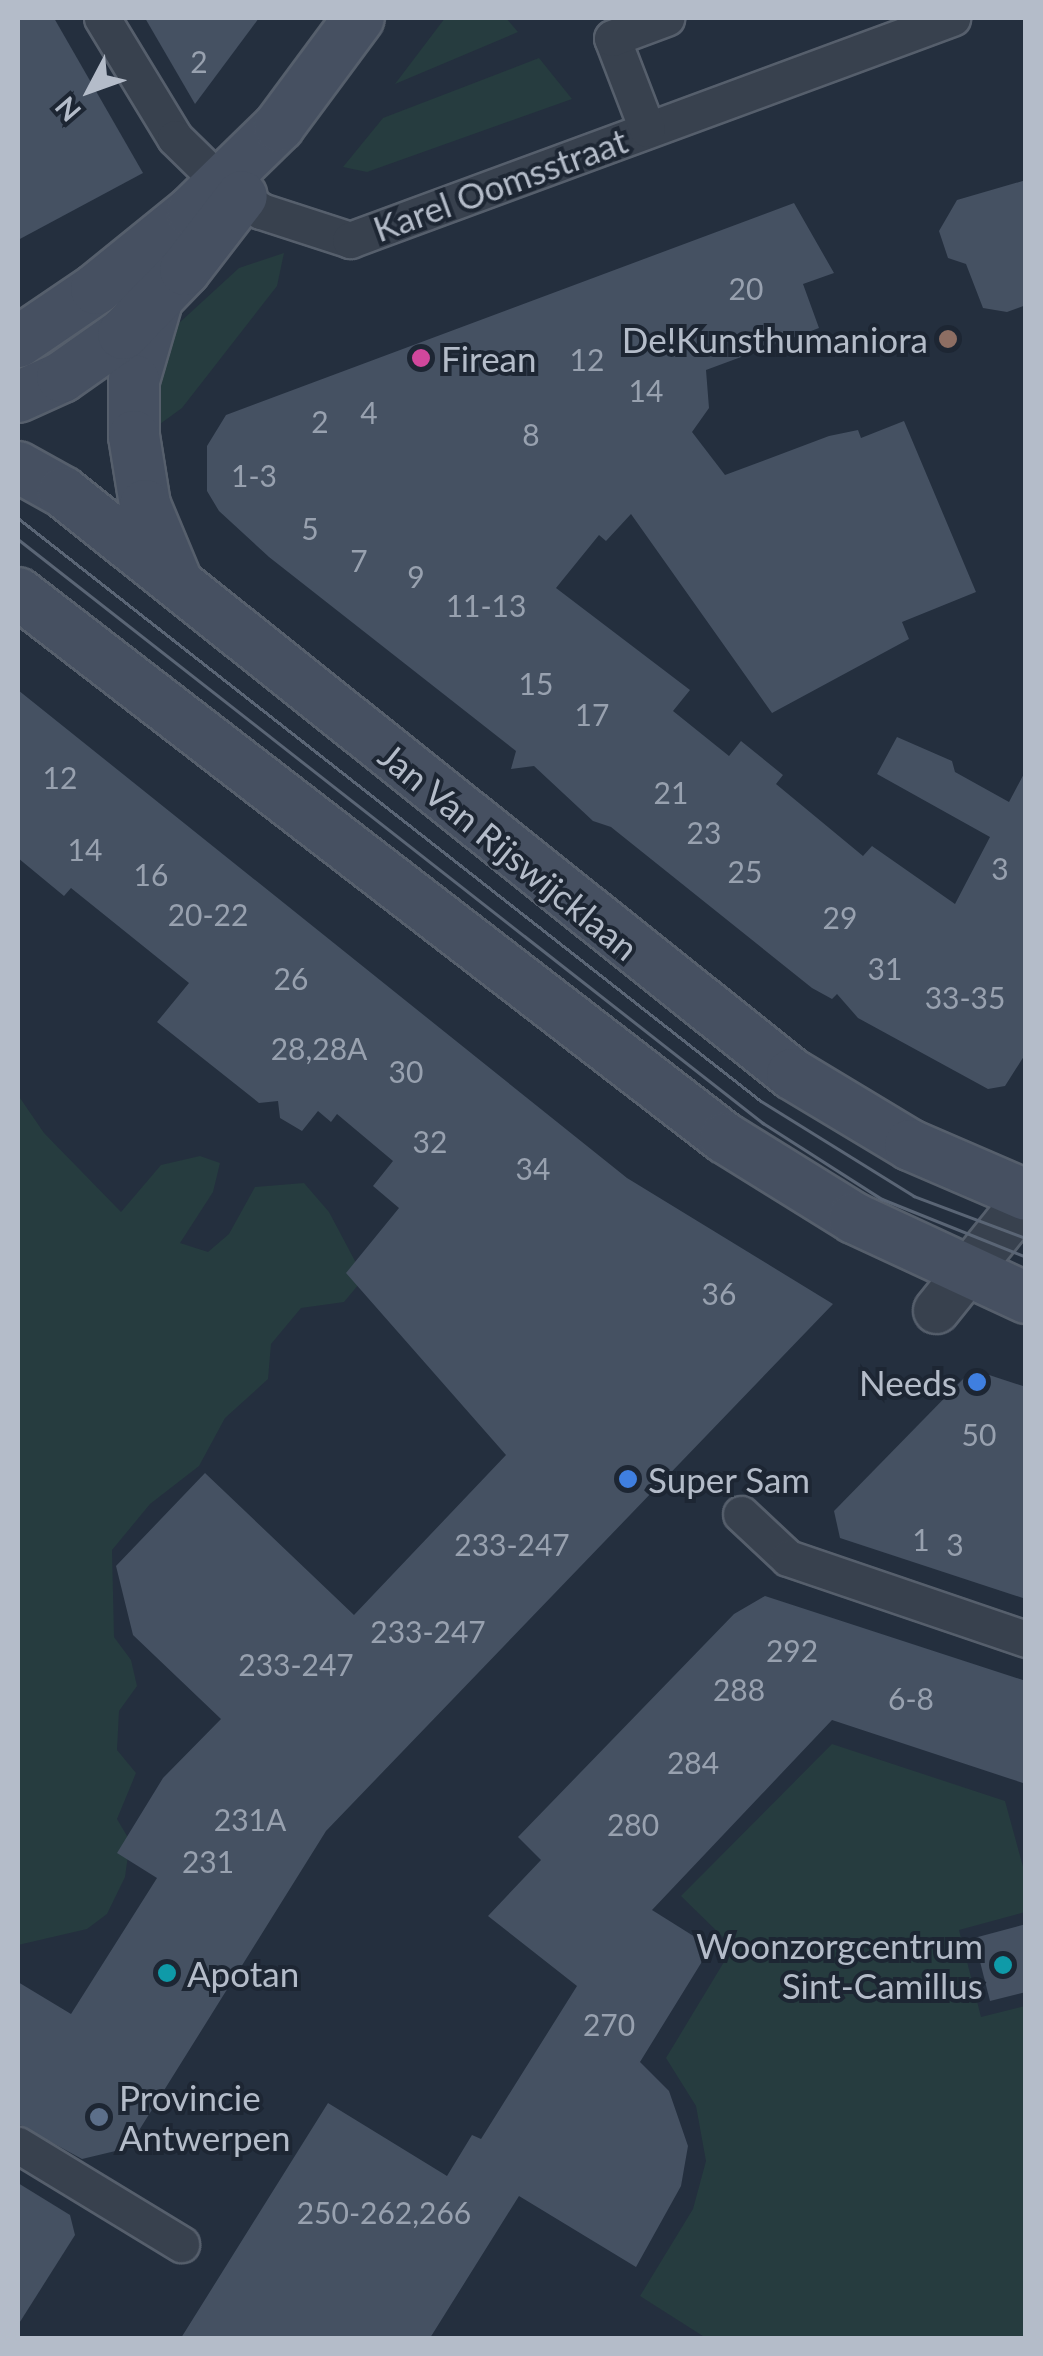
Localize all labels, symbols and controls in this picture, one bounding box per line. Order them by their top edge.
north arrow [40,40,140,140]
house number: 2 [190,43,208,79]
text: N [47,90,87,129]
street label: Karel Oomsstraat [367,119,633,249]
house number: 20 [729,270,763,306]
place label: De!Kunsthumaniora [622,318,928,360]
marker: De!Kunsthumaniora [937,328,959,350]
place label: Firean [441,337,537,379]
house number: 12 [570,341,604,377]
marker: Firean [410,347,432,369]
house number: 14 [629,372,663,408]
house number: 4 [360,394,378,430]
house number: 2 [311,403,329,439]
house number: 8 [522,416,540,452]
house number: 1-3 [231,457,277,493]
house number: 5 [301,510,319,546]
house number: 7 [350,542,368,578]
house number: 9 [407,558,425,594]
house number: 11-13 [446,587,526,623]
house number: 15 [519,665,553,701]
house number: 17 [575,696,609,732]
street label: Jan Van Rijswijcklaan [371,733,647,969]
house number: 12 [43,759,77,795]
house number: 21 [654,774,688,810]
house number: 23 [687,814,721,850]
house number: 14 [68,831,102,867]
house number: 3 [991,850,1009,886]
house number: 25 [728,853,762,889]
house number: 16 [134,856,168,892]
house number: 20-22 [168,896,248,932]
house number: 29 [823,899,857,935]
house number: 31 [868,950,902,986]
house number: 26 [274,960,308,996]
house number: 33-35 [925,979,1005,1015]
house number: 28,28A [271,1030,367,1066]
house number: 30 [389,1053,423,1089]
house number: 32 [413,1123,447,1159]
house number: 34 [516,1150,550,1186]
house number: 36 [702,1275,736,1311]
place label: Needs [859,1361,957,1403]
marker: Needs [966,1371,988,1393]
house number: 50 [962,1416,996,1452]
place label: Super Sam [648,1458,811,1500]
marker: Super Sam [617,1468,639,1490]
house number: 1 [912,1521,930,1557]
house number: 233-247 [454,1526,570,1562]
house number: 3 [946,1526,964,1562]
house number: 233-247 [370,1613,486,1649]
house number: 292 [766,1632,818,1668]
house number: 233-247 [238,1646,354,1682]
house number: 288 [713,1671,765,1707]
house number: 6-8 [888,1680,934,1716]
house number: 284 [667,1744,719,1780]
house number: 231A [214,1801,286,1837]
house number: 280 [607,1806,659,1842]
house number: 231 [182,1843,234,1879]
place label: Woonzorgcentrum Sint-Camillus [696,1924,983,2006]
place label: Apotan [187,1952,299,1994]
marker: Woonzorgcentrum Sint-Camillus [992,1954,1014,1976]
marker: Apotan [156,1962,178,1984]
house number: 270 [583,2006,635,2042]
place label: Provincie Antwerpen [119,2076,291,2158]
marker: Provincie Antwerpen [88,2106,110,2128]
house number: 250-262,266 [297,2194,471,2230]

